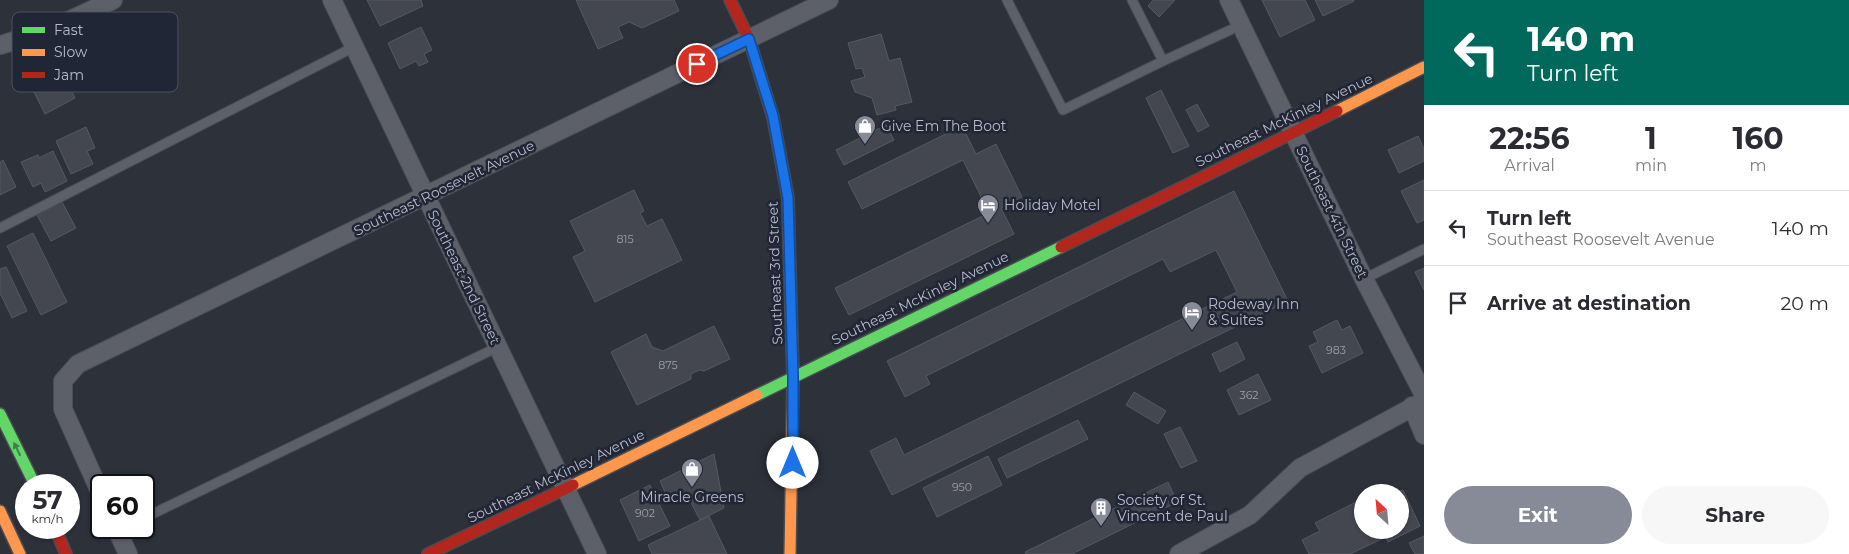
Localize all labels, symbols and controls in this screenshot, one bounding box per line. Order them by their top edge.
legend [12,12,178,92]
text: 140 m [1527,17,1635,60]
icon: left [1444,20,1509,85]
text: Fast [54,21,84,39]
text: Slow [54,43,88,61]
pin [676,43,718,85]
icon: arrive [683,50,711,78]
text: Turn left [1527,60,1619,87]
text: Jam [53,66,84,84]
street label: Southeast McKinley Avenue [1192,69,1376,171]
shop icon: Give Em The Boot [853,114,877,145]
place label: Give Em The Boot [881,117,1007,135]
text: 22:56 [1489,120,1570,157]
text: 1 [1645,120,1657,157]
text: 160 [1732,120,1784,157]
street label: Southeast Roosevelt Avenue [351,136,537,240]
street label: Southeast 4th Street [1292,143,1372,281]
text: Arrival [1504,156,1555,175]
text: min [1635,156,1667,175]
text: m [1750,156,1766,175]
hotel icon: Holiday Motel [976,193,1000,224]
place label: Holiday Motel [1004,196,1100,214]
street label: Southeast 3rd Street [763,201,786,345]
street label: Southeast 2nd Street [424,207,505,348]
text: Turn left [1487,207,1572,230]
icon: left [1444,214,1472,242]
text: 140 m [1772,217,1829,240]
text: Southeast Roosevelt Avenue [1487,230,1715,249]
house number: 815 [616,232,634,246]
street label: Southeast McKinley Avenue [828,247,1012,349]
icon: arrive [1444,289,1472,317]
text: Arrive at destination [1487,292,1691,315]
text: 20 m [1781,292,1829,315]
place label: Rodeway Inn & Suites [1208,295,1299,329]
hotel icon: Rodeway Inn & Suites [1180,300,1204,331]
house number: 983 [1326,343,1346,357]
house number: 875 [658,358,678,372]
house number: 362 [1239,388,1259,402]
street label: Southeast McKinley Avenue [464,425,648,527]
position arrow [766,436,818,488]
one-way arrow [13,442,22,457]
shop icon: Miracle Greens [680,457,704,488]
speed limit sign: 60 [90,474,155,539]
house number: 950 [952,480,972,494]
north arrow [1354,484,1409,539]
map controls [1354,484,1409,539]
text: 57 [32,485,63,515]
button: Exit [1444,486,1632,544]
button: Share [1642,486,1829,544]
place label: Miracle Greens [640,488,744,506]
place label: Society of St. Vincent de Paul [1117,491,1228,525]
building icon: Society of St. Vincent de Paul [1089,496,1113,527]
house number: 902 [635,506,655,520]
text: km/h [31,511,64,526]

